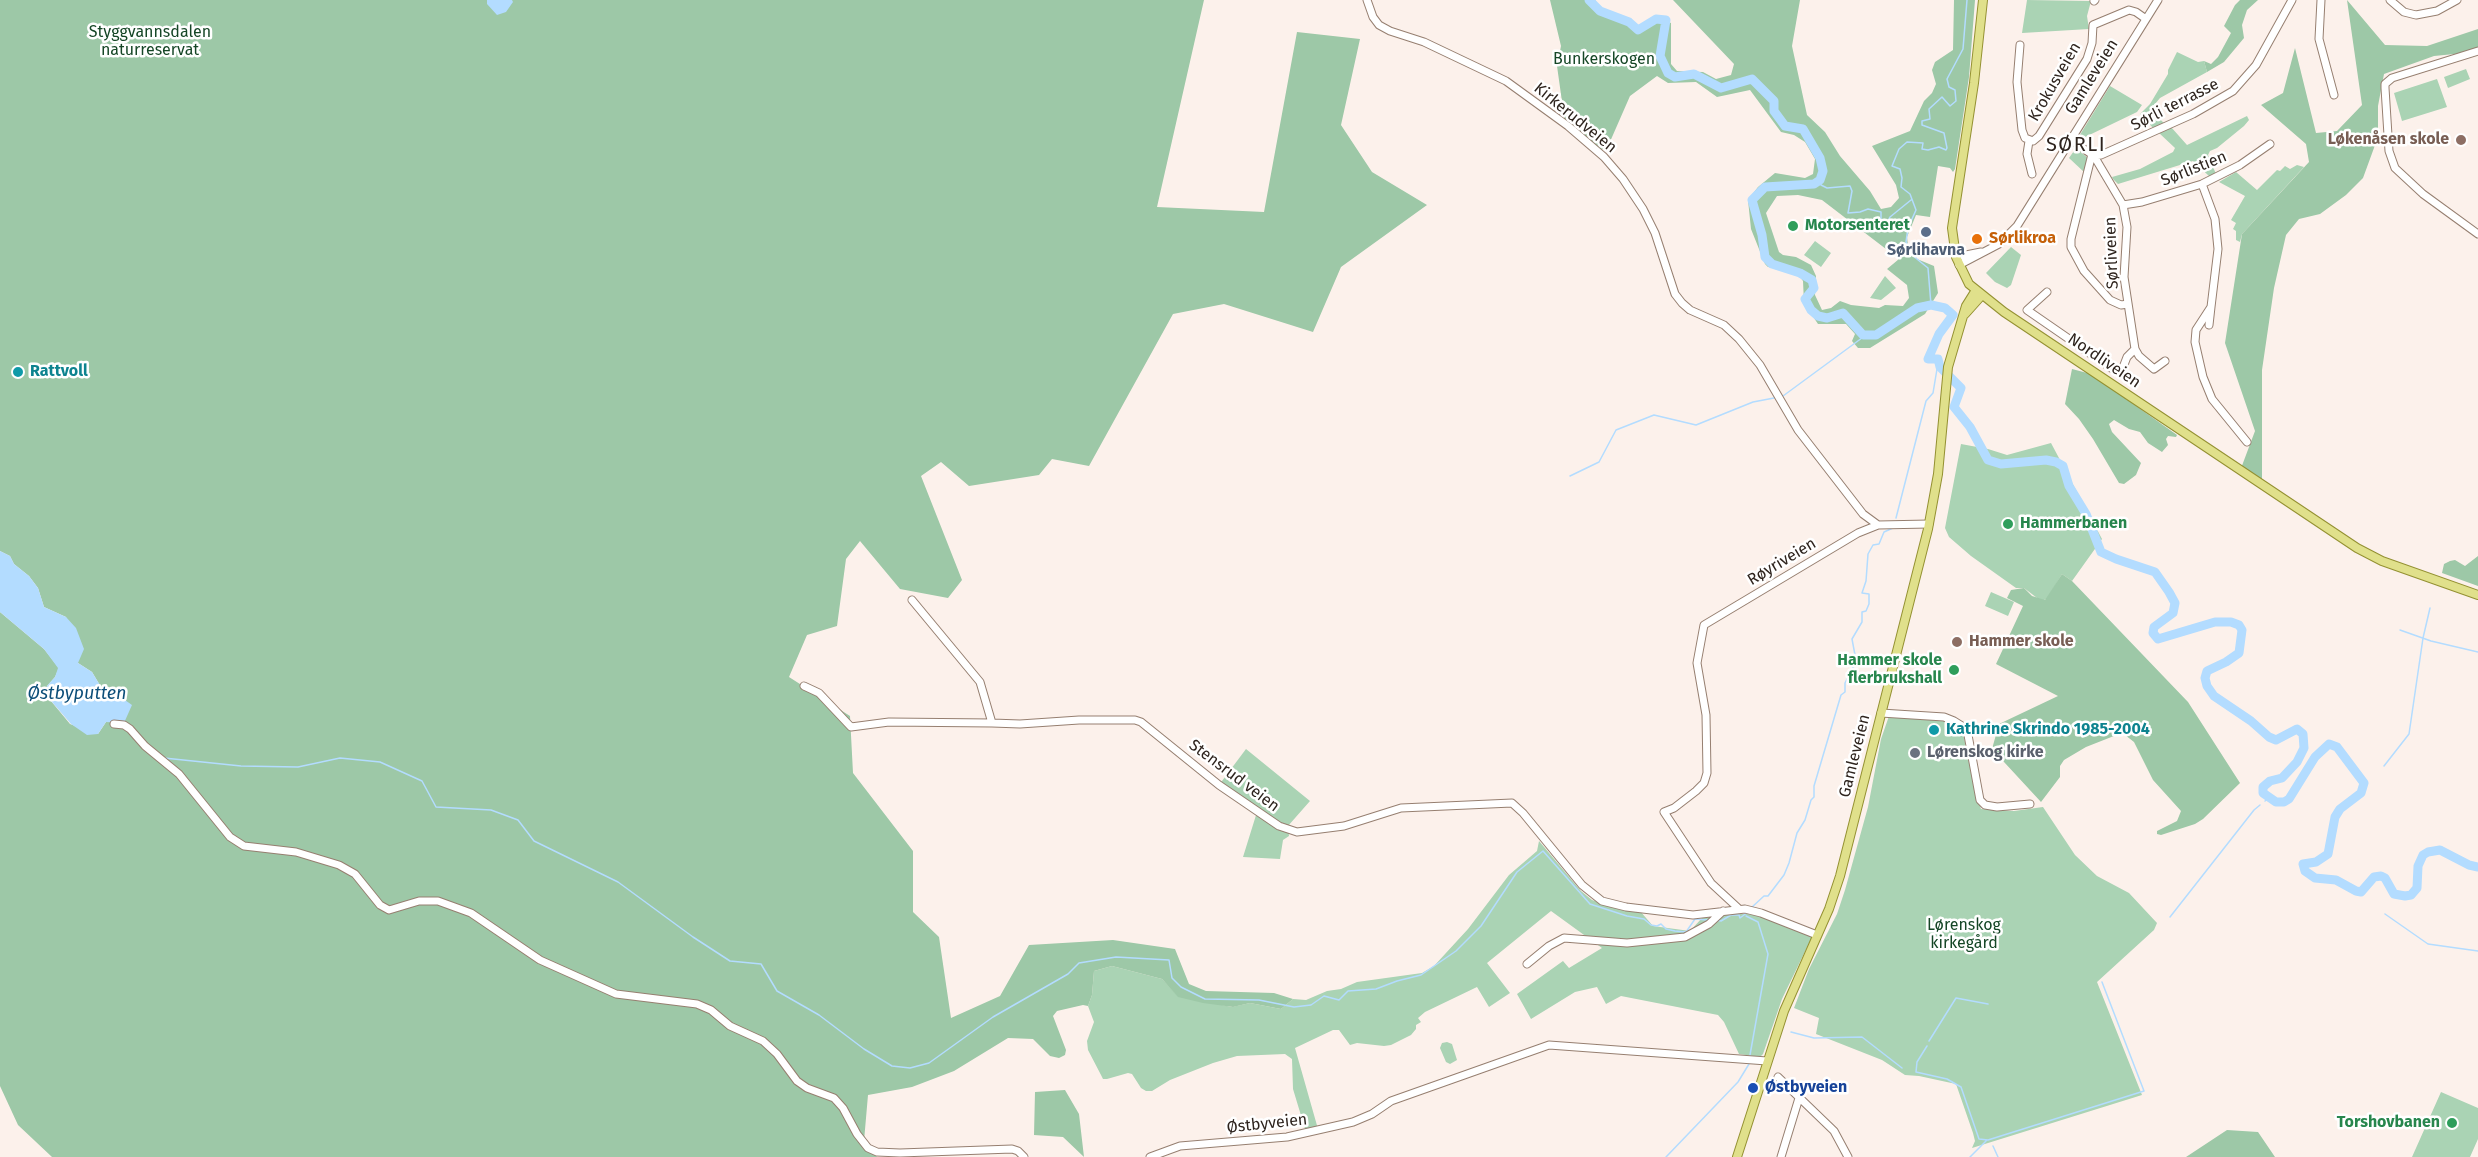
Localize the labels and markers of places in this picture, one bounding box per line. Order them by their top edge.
place label: Løkenåsen skole [2328,130,2449,150]
marker: Løkenåsen skole [2454,133,2468,147]
place label: Motorsenteret [1805,216,1910,236]
marker: Motorsenteret [1786,219,1800,233]
marker: Sørlihavna [1919,225,1933,239]
place label: Sørlikroa [1989,229,2056,249]
marker: Sørlikroa [1970,232,1984,246]
place label: Sørlihavna [1887,241,1965,261]
place label: Rattvoll [30,362,88,382]
marker: Rattvoll [11,365,25,379]
place label: Hammerbanen [2020,514,2127,534]
marker: Hammerbanen [2001,517,2015,531]
place label: Hammer skole [1969,632,2074,652]
marker: Hammer skole [1950,635,1964,649]
place label: Hammer skole flerbrukshall [1837,651,1942,689]
marker: Hammer skole flerbrukshall [1947,663,1961,677]
place label: Kathrine Skrindo 1985-2004 [1946,720,2150,740]
marker: Kathrine Skrindo 1985-2004 [1927,723,1941,737]
place label: Lørenskog kirke [1927,743,2044,763]
marker: Lørenskog kirke [1908,746,1922,760]
place label: Østbyveien [1765,1078,1847,1098]
marker: Østbyveien [1746,1081,1760,1095]
place label: Torshovbanen [2337,1113,2440,1133]
marker: Torshovbanen [2445,1116,2459,1130]

